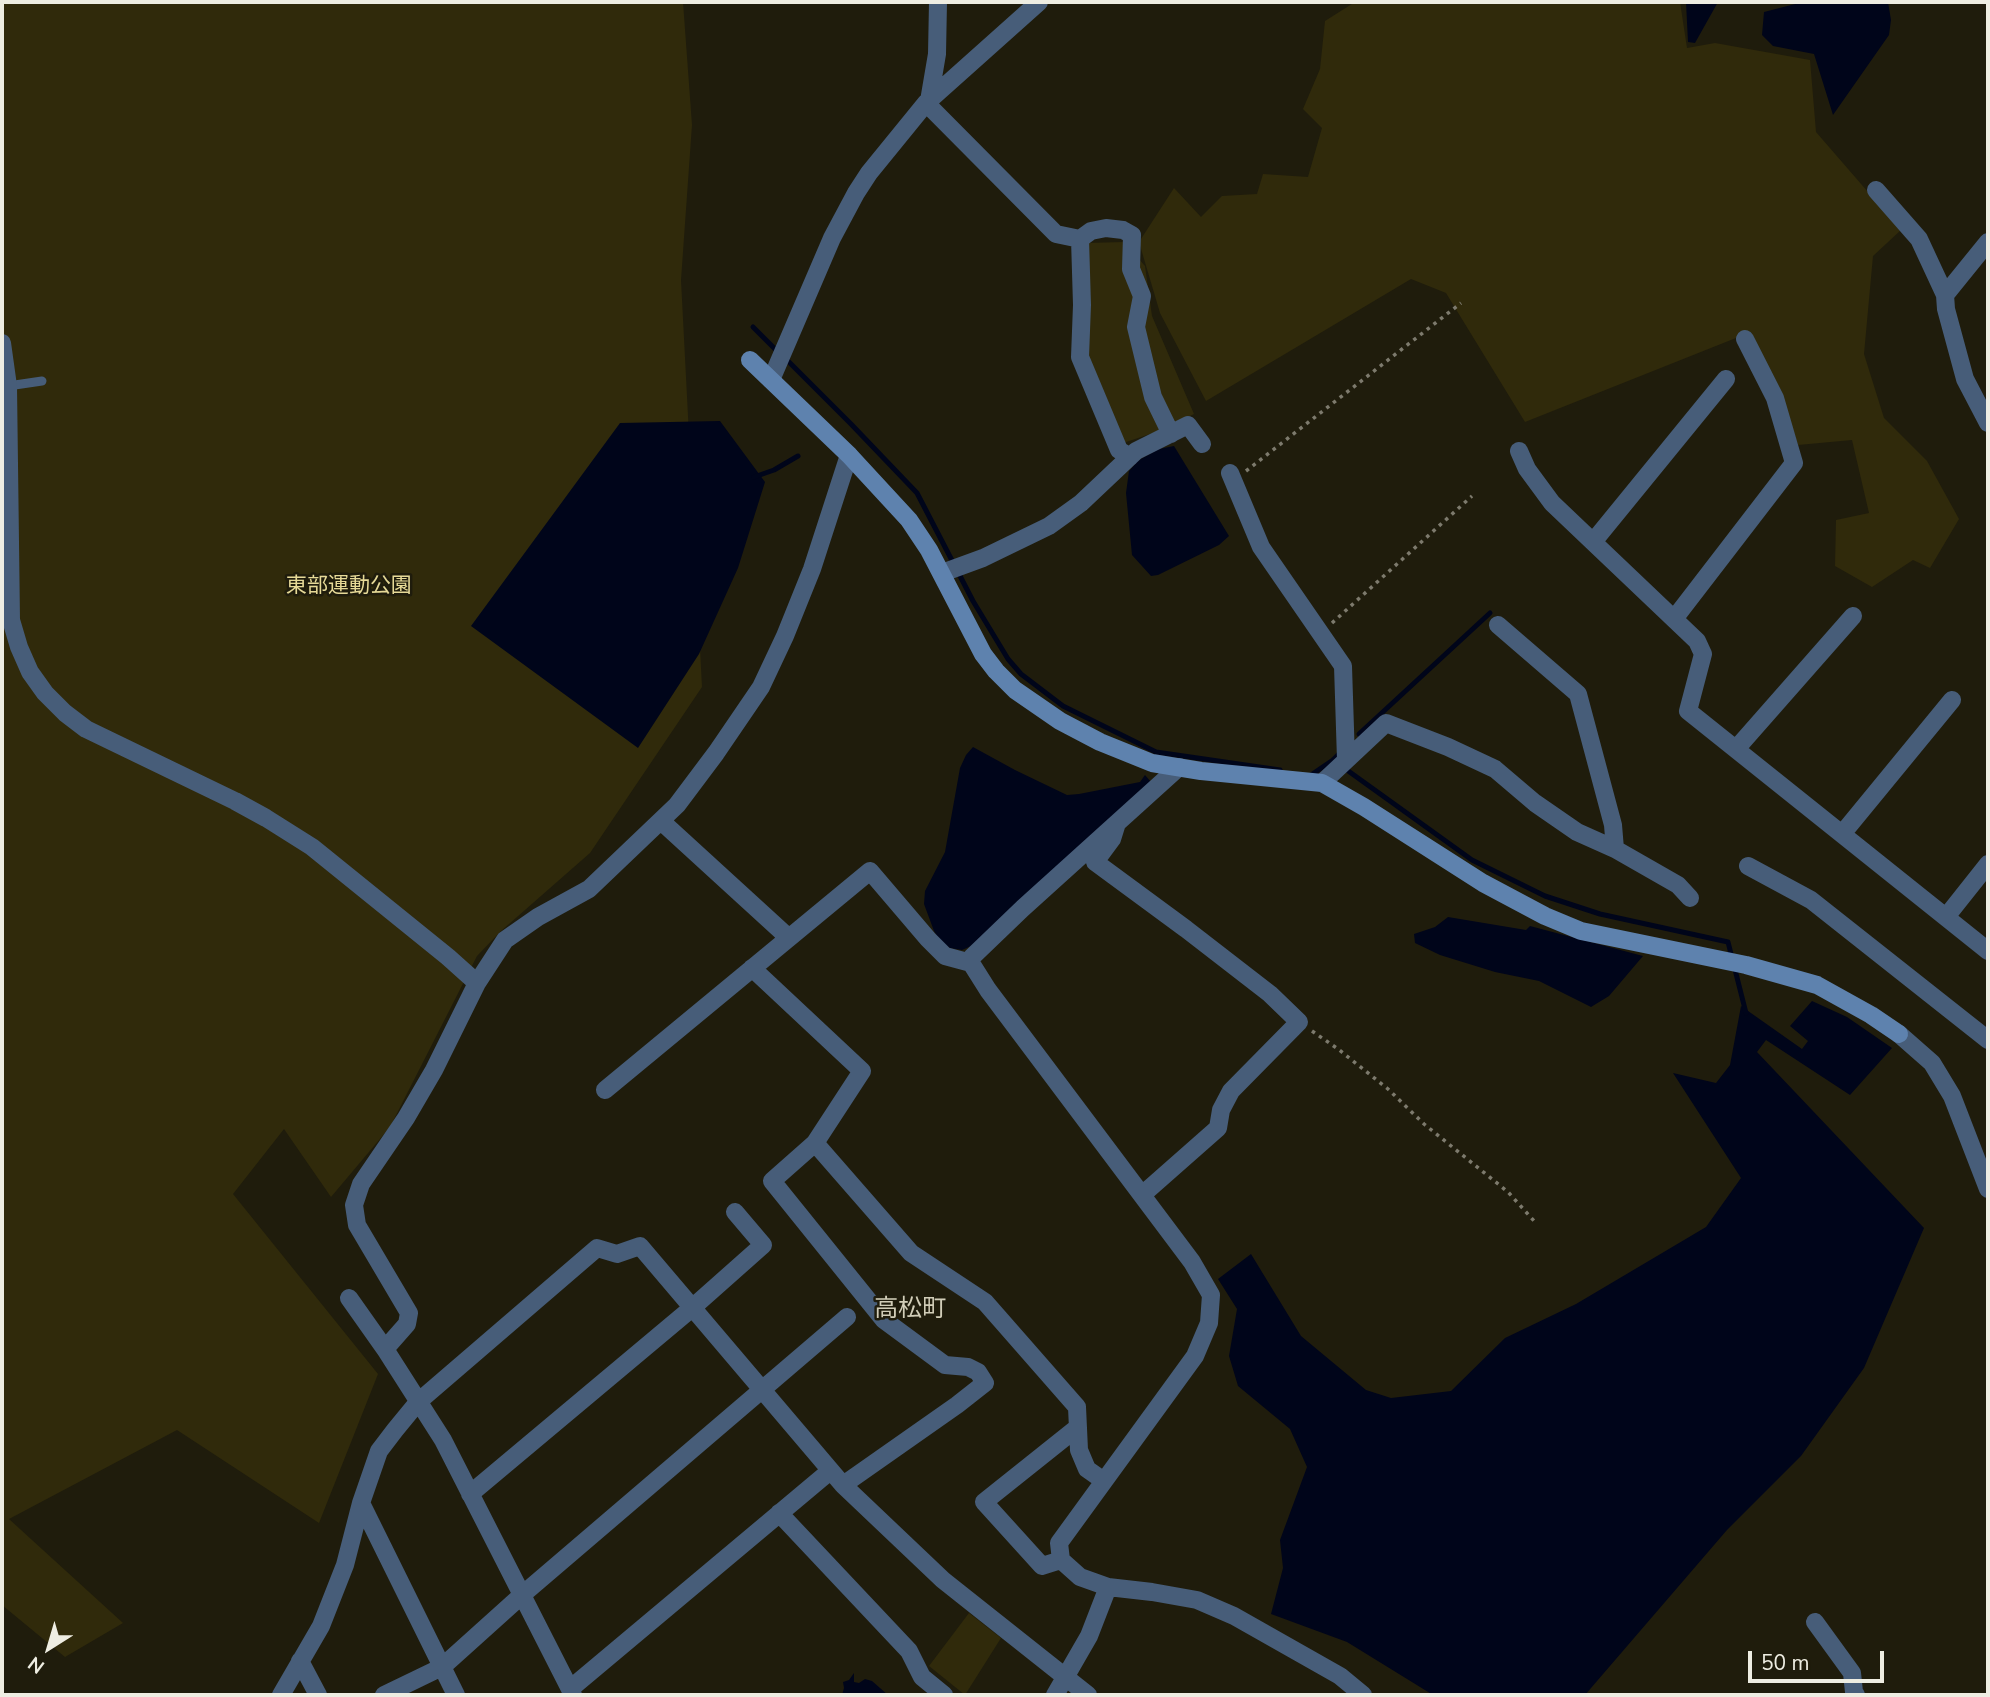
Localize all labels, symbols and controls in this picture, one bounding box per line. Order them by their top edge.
park label: 東部運動公園 [286,574,412,600]
district label: 高松町 [874,1296,946,1324]
north arrow [14,1613,84,1683]
scale bar [1752,1638,1888,1682]
text: 50 m [1761,1649,1810,1677]
text: N [23,1650,50,1679]

